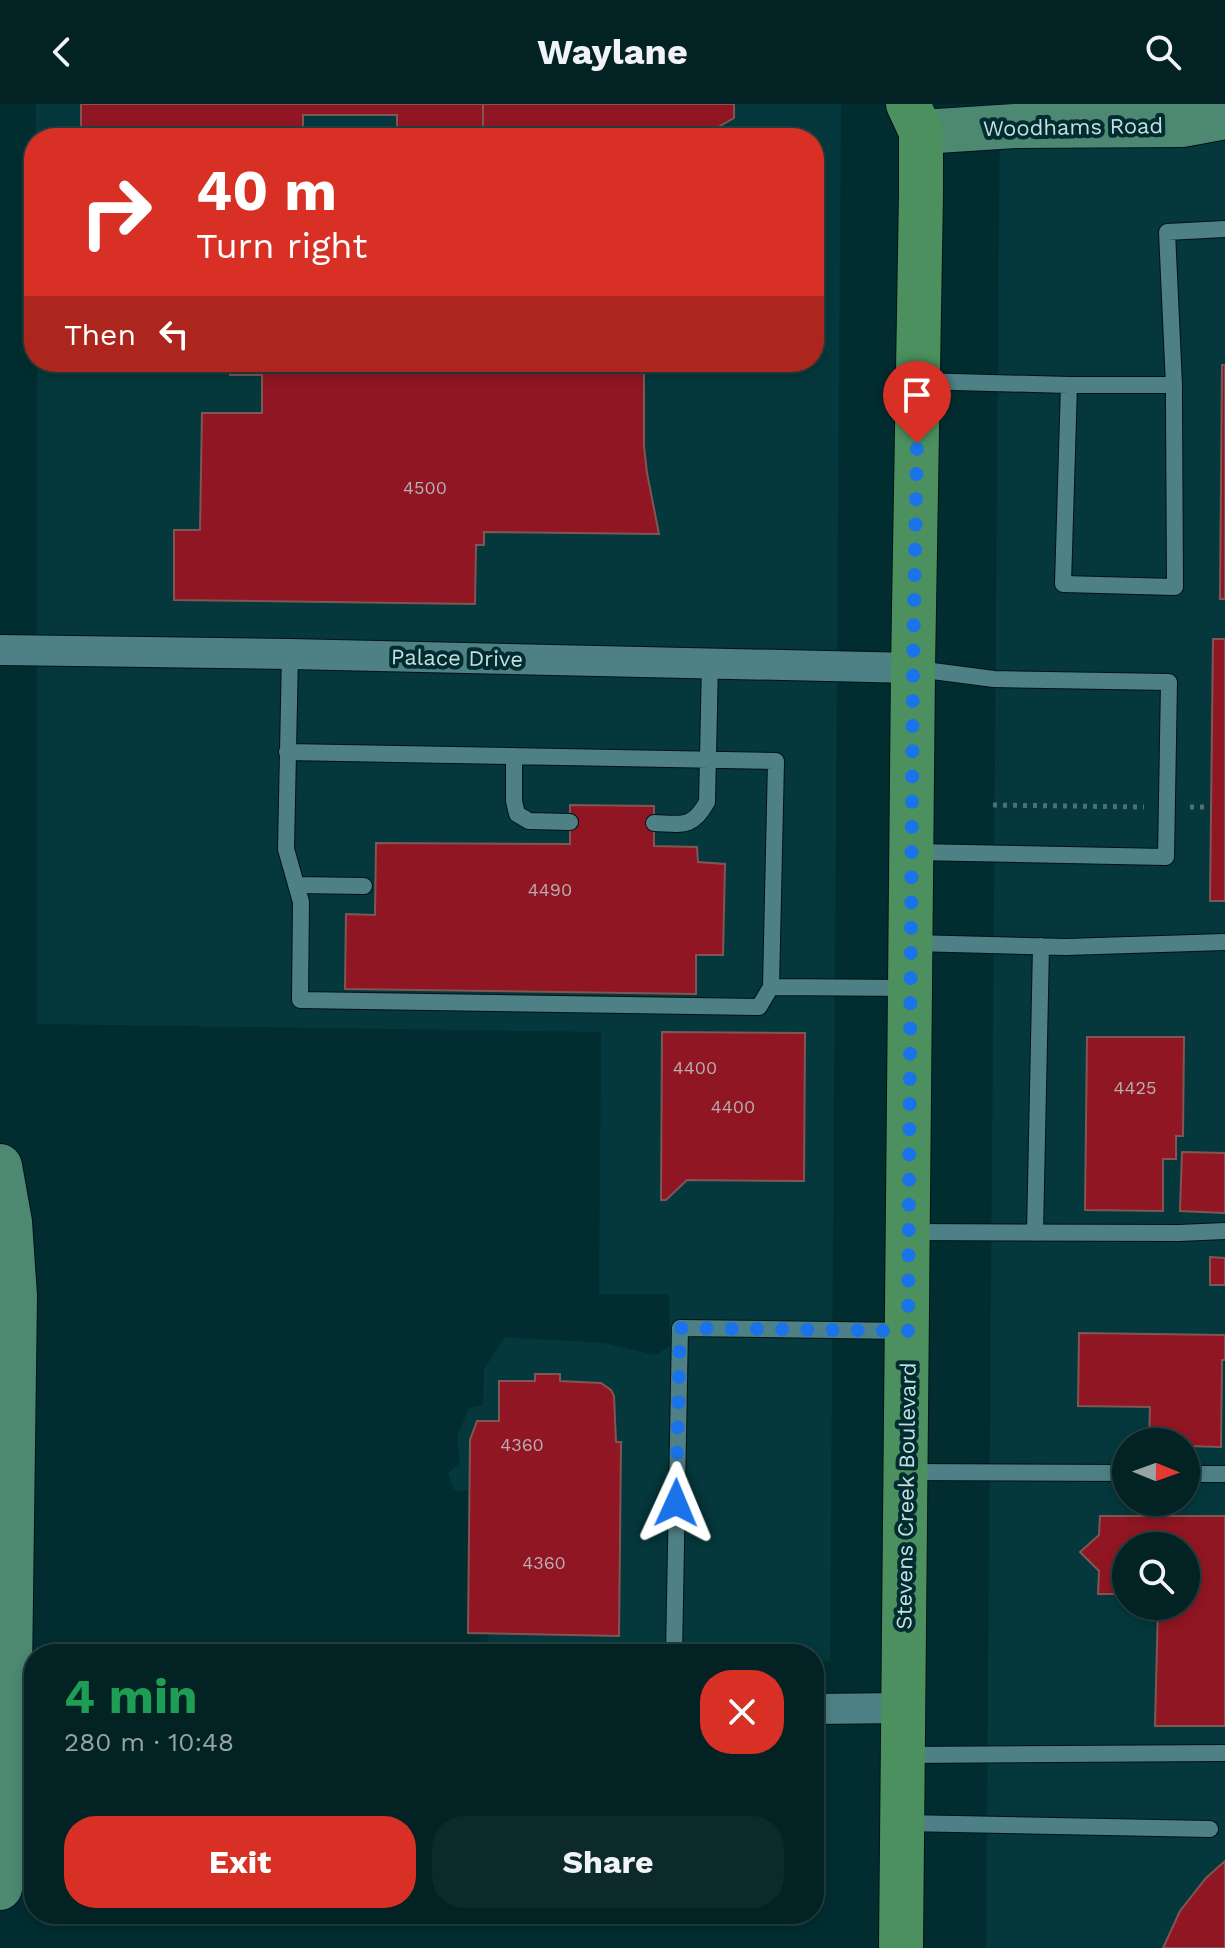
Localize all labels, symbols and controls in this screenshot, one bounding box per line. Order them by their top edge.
icon: back [40,30,84,74]
icon: search [1141,30,1185,74]
text: Waylane [537,31,688,73]
street label: Woodhams Road [983,113,1163,141]
text: 40 m [196,158,337,224]
icon: right [64,160,168,264]
text: Turn right [196,225,367,267]
icon: left [152,312,196,356]
text: Then [64,317,136,352]
pin [883,361,951,443]
icon: arrive [895,373,939,417]
house number: 4500 [403,477,447,498]
street label: Palace Drive [391,644,523,672]
house number: 4490 [528,879,572,900]
house number: 4400 [673,1057,717,1078]
house number: 4425 [1114,1077,1156,1098]
house number: 4400 [711,1096,755,1117]
street label: Stevens Creek Boulevard [891,1362,921,1630]
north arrow [1112,1428,1200,1516]
map controls [1112,1428,1200,1620]
house number: 4360 [500,1434,544,1455]
position arrow [634,1461,718,1545]
button: search [1112,1532,1200,1620]
house number: 4360 [522,1552,566,1573]
text: 4 min [64,1668,198,1725]
button: close [700,1670,784,1754]
text: 280 m · 10:48 [64,1727,234,1757]
button: Exit [64,1816,416,1908]
button: Share [432,1816,784,1908]

